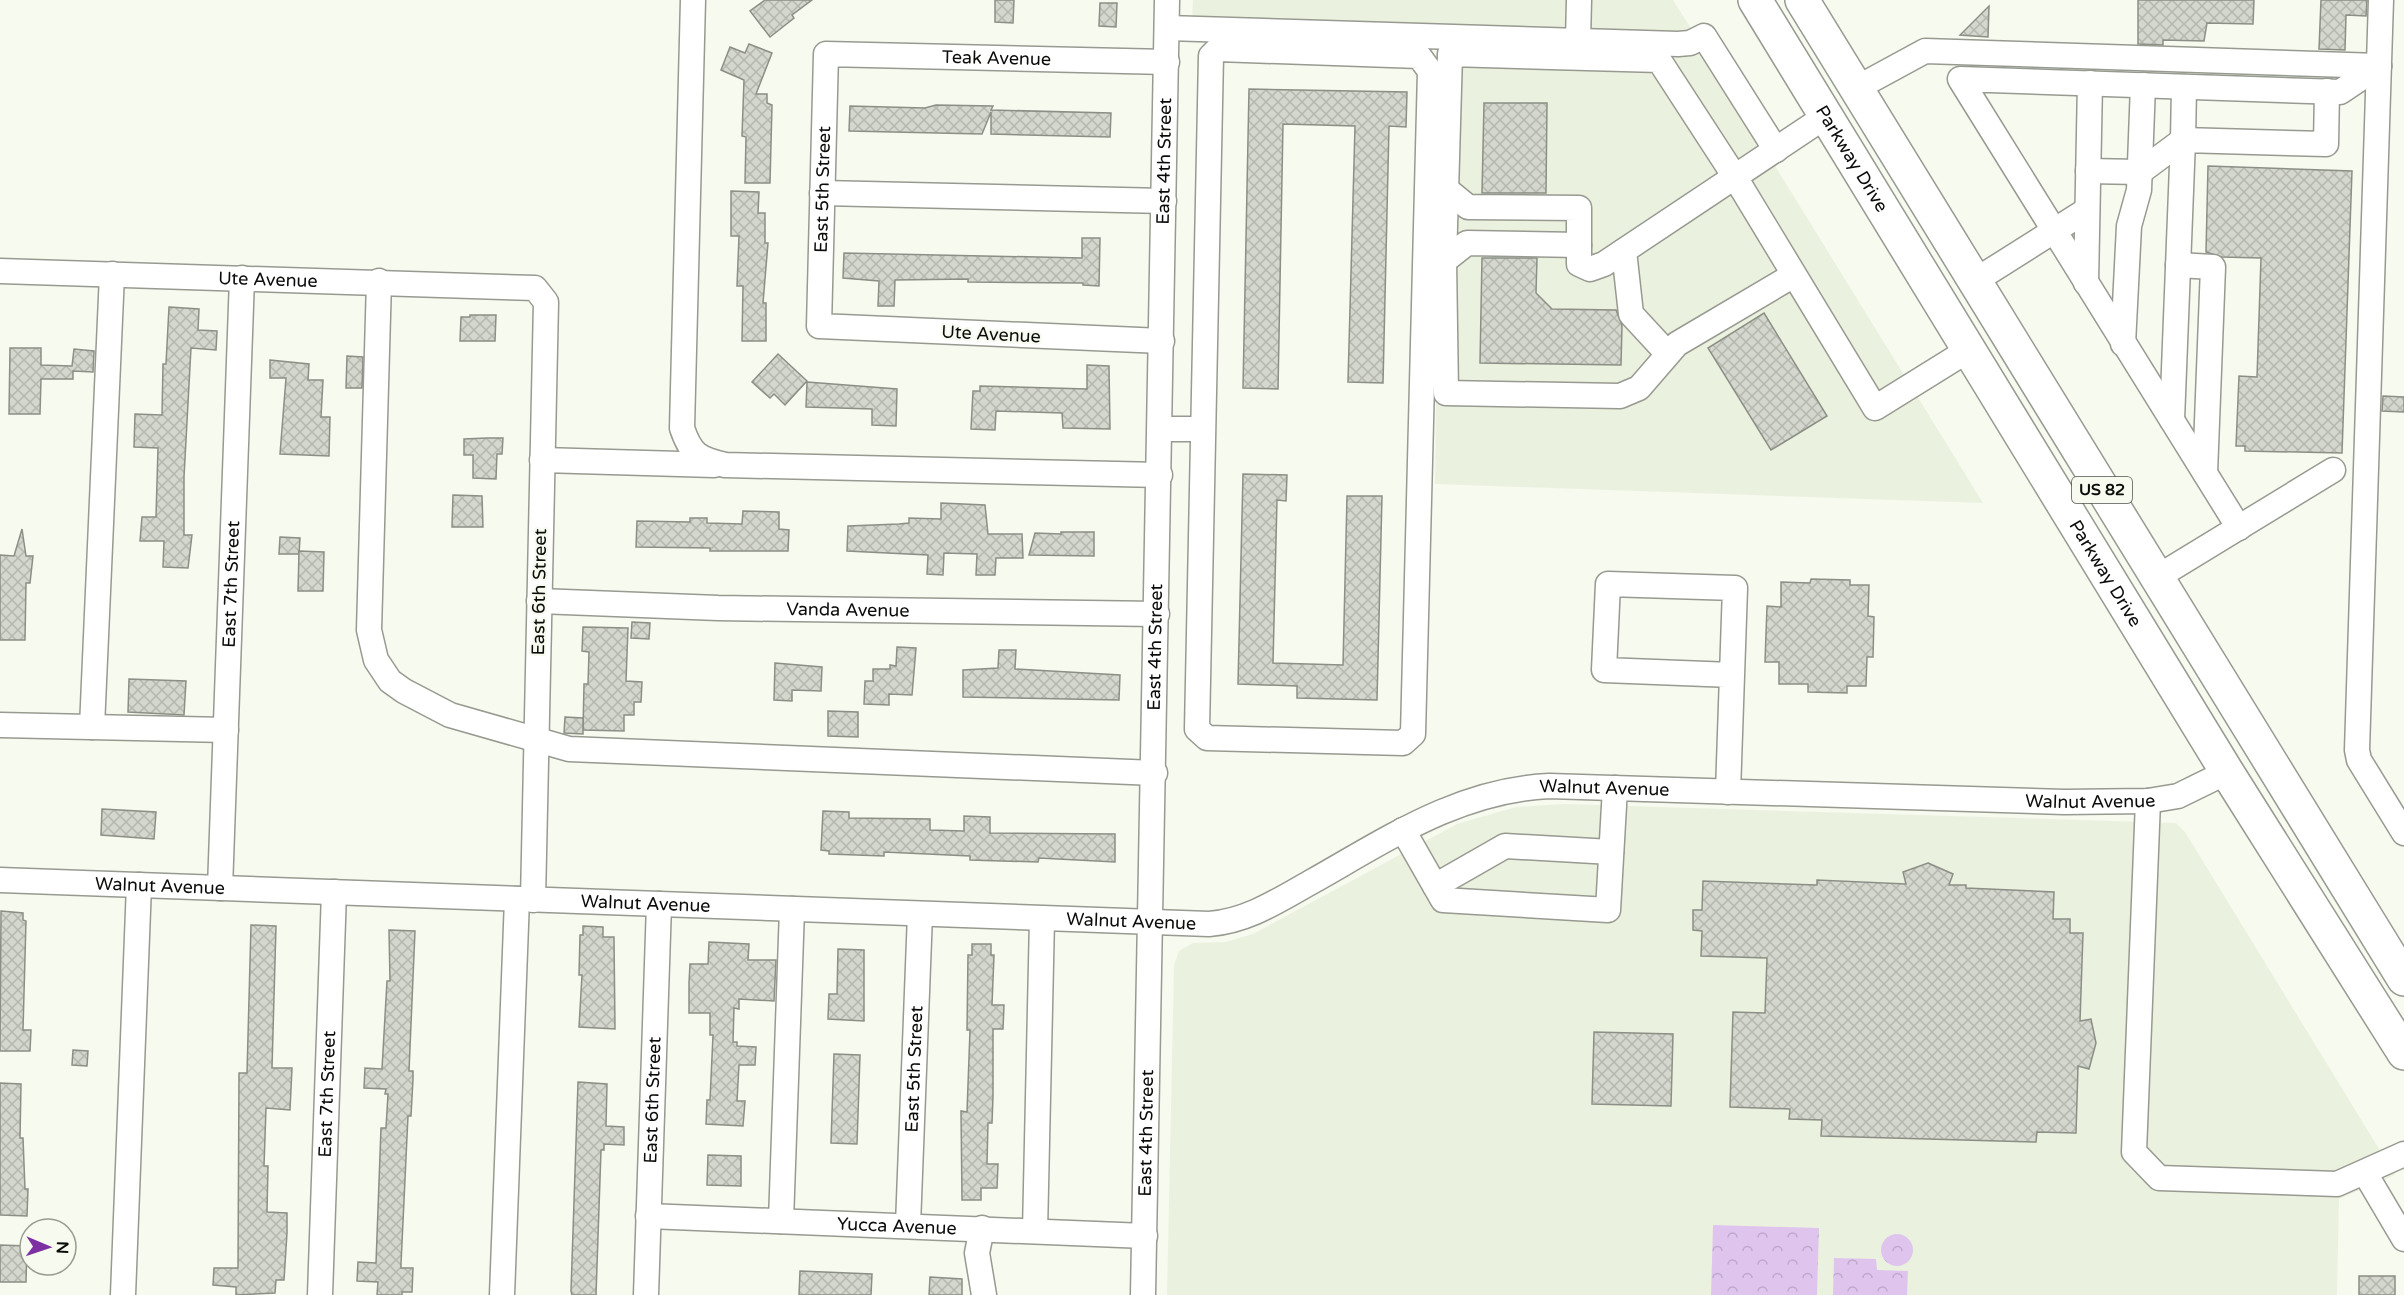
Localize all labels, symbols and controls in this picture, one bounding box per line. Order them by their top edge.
street label: Teak Avenue [942,46,1051,70]
street label: East 4th Street [1152,97,1176,225]
street label: Parkway Drive [1811,101,1893,216]
street label: East 5th Street [810,125,835,253]
street label: Ute Avenue [218,267,318,292]
street label: Ute Avenue [941,320,1041,348]
road number: US 82 [2072,477,2132,503]
street label: Parkway Drive [2065,516,2147,631]
street label: East 7th Street [218,520,244,648]
street label: East 6th Street [527,528,551,656]
street label: East 4th Street [1143,583,1167,711]
street label: Vanda Avenue [786,598,910,622]
street label: Walnut Avenue [1539,775,1670,801]
street label: Walnut Avenue [2025,789,2157,813]
street label: Walnut Avenue [95,872,225,899]
street label: Walnut Avenue [580,890,711,917]
street label: Walnut Avenue [1066,908,1197,935]
street label: East 5th Street [901,1005,927,1133]
street label: East 7th Street [314,1030,340,1158]
street label: East 6th Street [639,1036,666,1164]
street label: East 4th Street [1134,1069,1158,1197]
street label: Yucca Avenue [837,1213,957,1239]
north arrow [18,1217,78,1277]
text: N [52,1241,72,1254]

